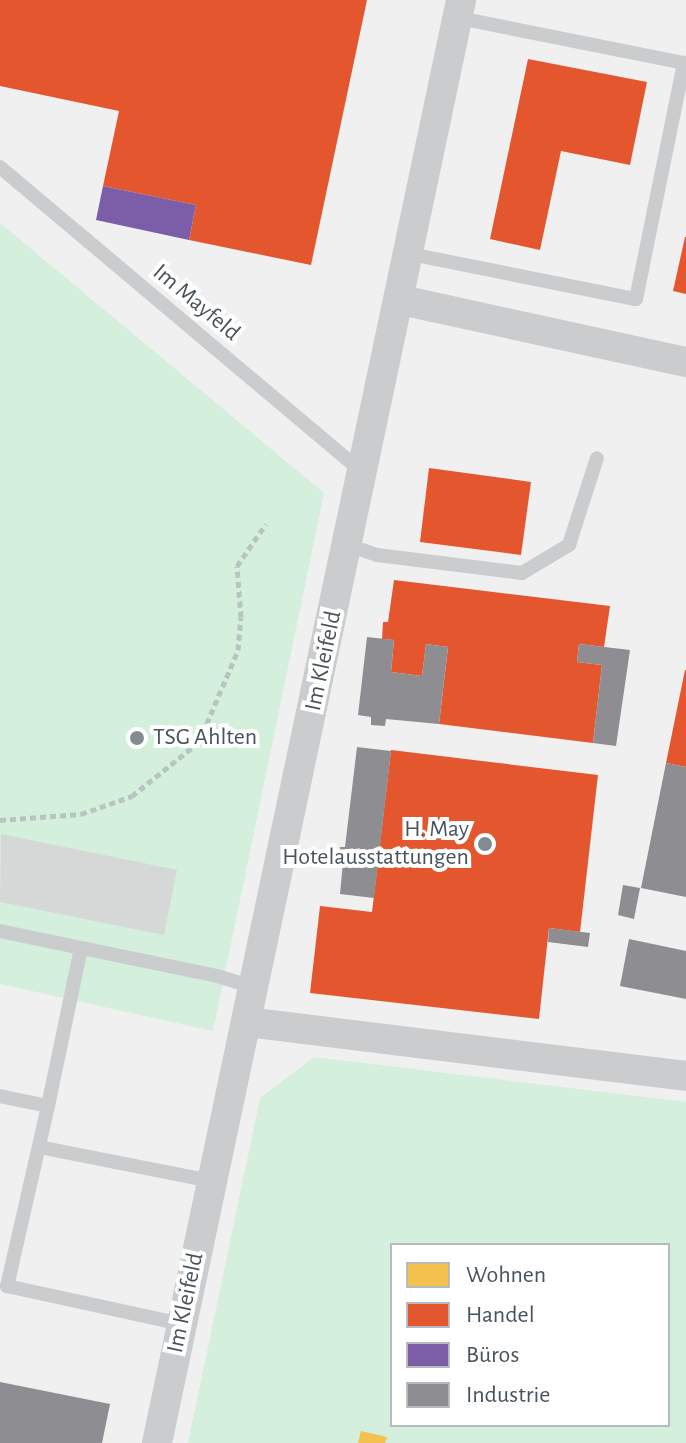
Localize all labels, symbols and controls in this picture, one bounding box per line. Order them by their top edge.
street label: Im Mayfeld [146,258,246,348]
street label: Im Kleifeld [299,608,349,714]
place label: TSG Ahlten [153,724,257,752]
marker: TSG Ahlten [128,729,146,747]
place label: H. May Hotelausstattungen [282,816,469,872]
marker: H. May Hotelausstattungen [476,835,494,853]
legend [390,1243,670,1427]
street label: Im Kleifeld [161,1250,211,1356]
text: Wohnen [466,1263,546,1287]
text: Handel [466,1303,535,1327]
text: Büros [466,1343,519,1367]
text: Industrie [466,1383,550,1407]

